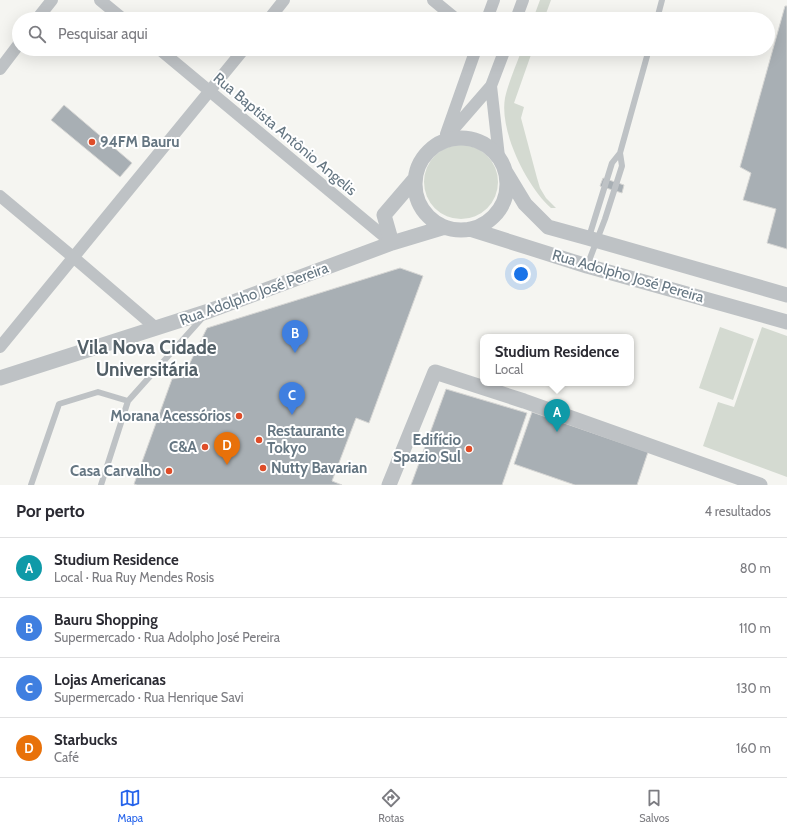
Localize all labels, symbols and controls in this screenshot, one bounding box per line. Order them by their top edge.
search box [12,12,775,56]
icon: search [26,23,48,45]
text: Pesquisar aqui [58,25,148,43]
street label: Rua Baptista Antônio Angelis [210,69,360,199]
place label: 94FM Bauru [100,133,180,151]
marker: 94FM Bauru [87,137,97,147]
street label: Rua Adolpho José Pereira [550,246,707,307]
street label: Rua Adolpho José Pereira [177,258,332,329]
your location [511,264,531,284]
pin: B [282,320,308,353]
popup [480,334,634,386]
district label: Vila Nova Cidade Universitária [77,336,217,381]
text: Studium Residence [495,343,619,361]
text: Local [495,361,523,377]
pin: C [279,382,305,415]
pin: A [544,399,570,432]
place label: Morana Acessórios [110,407,231,425]
marker: Morana Acessórios [234,411,244,421]
place label: Restaurante Tokyo [267,422,345,457]
place label: Edifício Spazio Sul [393,431,461,466]
pin: D [214,432,240,465]
marker: Restaurante Tokyo [254,435,264,445]
place label: C&A [169,438,198,456]
marker: C&A [200,442,210,452]
marker: Edifício Spazio Sul [464,444,474,454]
place label: Nutty Bavarian [271,459,367,477]
place label: Casa Carvalho [70,462,161,480]
marker: Nutty Bavarian [258,463,268,473]
marker: Casa Carvalho [164,466,174,476]
text: Por perto [16,501,85,521]
text: 4 resultados [704,503,771,519]
text: Studium Residence [54,551,179,569]
text: A [25,560,33,576]
text: 80 m [740,560,771,576]
text: Local · Rua Ruy Mendes Rosis [54,569,214,585]
text: Bauru Shopping [54,611,158,629]
text: B [25,620,33,636]
text: 110 m [739,620,771,636]
text: Supermercado · Rua Adolpho José Pereira [54,629,280,645]
text: Lojas Americanas [54,671,166,689]
text: C [25,680,33,696]
text: 130 m [736,680,771,696]
text: Supermercado · Rua Henrique Savi [54,689,244,705]
text: Starbucks [54,731,117,749]
text: D [24,740,34,756]
text: 160 m [736,740,771,756]
text: Café [54,749,79,765]
tab: Mapa [118,787,143,825]
tab: Rotas [378,787,404,825]
tab: Salvos [639,787,669,825]

